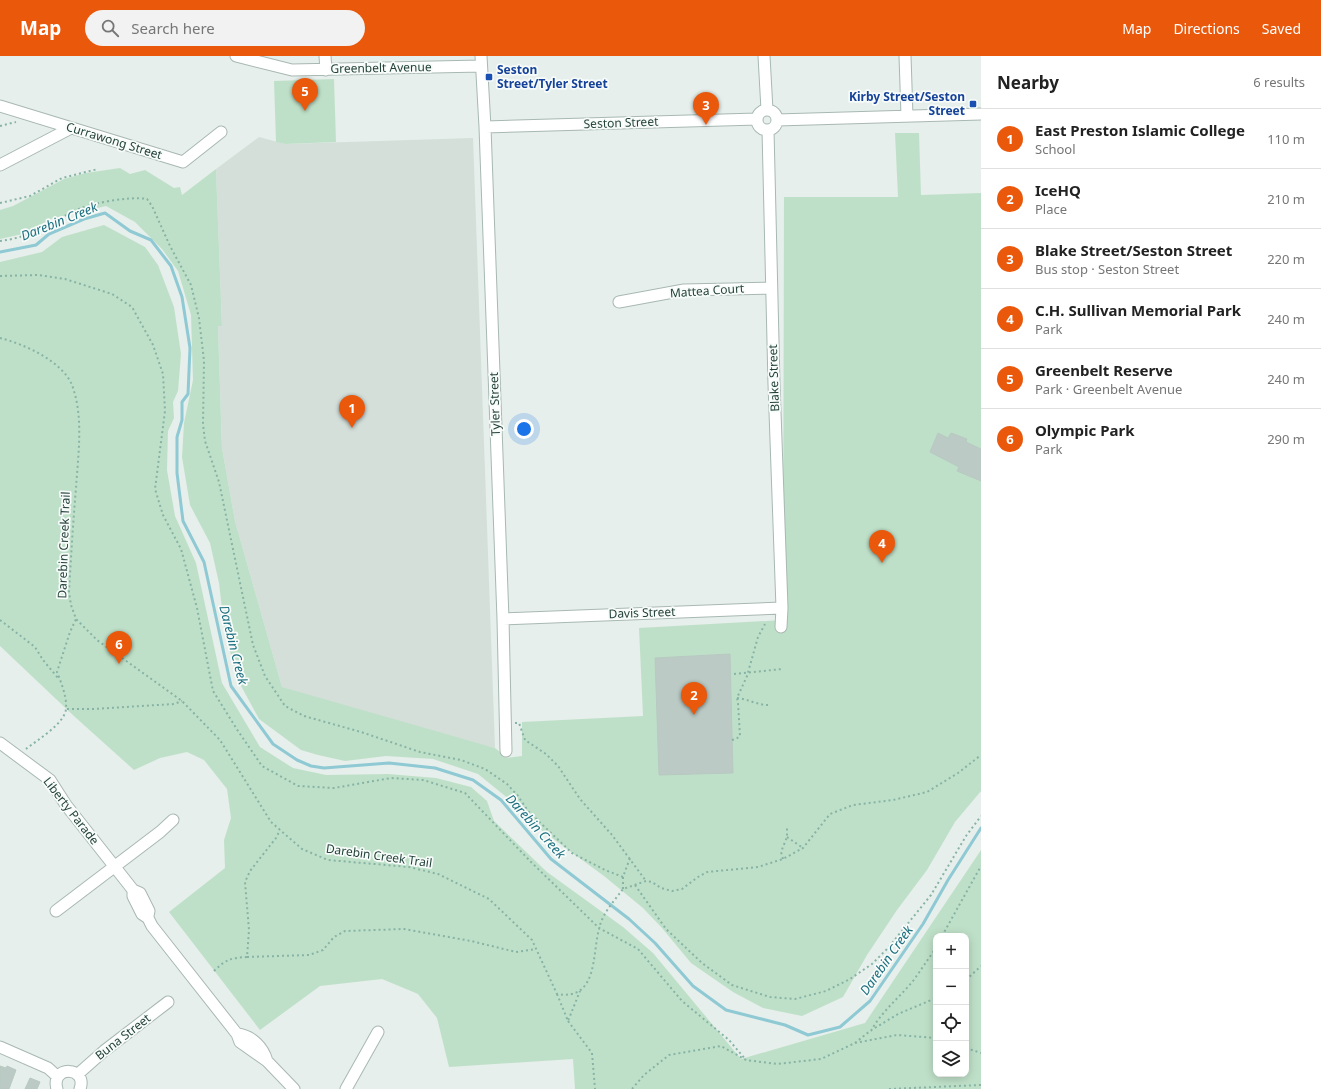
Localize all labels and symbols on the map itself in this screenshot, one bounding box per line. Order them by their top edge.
street label: Greenbelt Avenue [330,58,432,77]
place label: Seston Street/Tyler Street [497,61,608,92]
marker: Seston Street/Tyler Street [484,72,494,82]
pin: 5 [292,78,318,111]
place label: Kirby Street/Seston Street [849,88,965,119]
pin: 3 [693,92,719,125]
marker: Kirby Street/Seston Street [968,99,978,109]
street label: Seston Street [583,113,659,132]
street label: Currawong Street [64,118,165,163]
water label: Darebin Creek [18,197,101,245]
street label: Mattea Court [669,279,745,302]
street label: Blake Street [764,343,783,412]
street label: Tyler Street [485,371,504,436]
pin: 1 [339,395,365,428]
your location [514,419,534,439]
street label: Darebin Creek Trail [53,491,74,599]
pin: 4 [869,530,895,563]
water label: Darebin Creek [215,603,253,687]
street label: Davis Street [608,603,676,622]
pin: 6 [106,631,132,664]
pin: 2 [681,682,707,715]
street label: Liberty Parade [40,773,103,848]
water label: Darebin Creek [502,790,570,863]
street label: Darebin Creek Trail [325,840,433,871]
water label: Darebin Creek [855,921,917,998]
street label: Buna Street [91,1009,154,1064]

